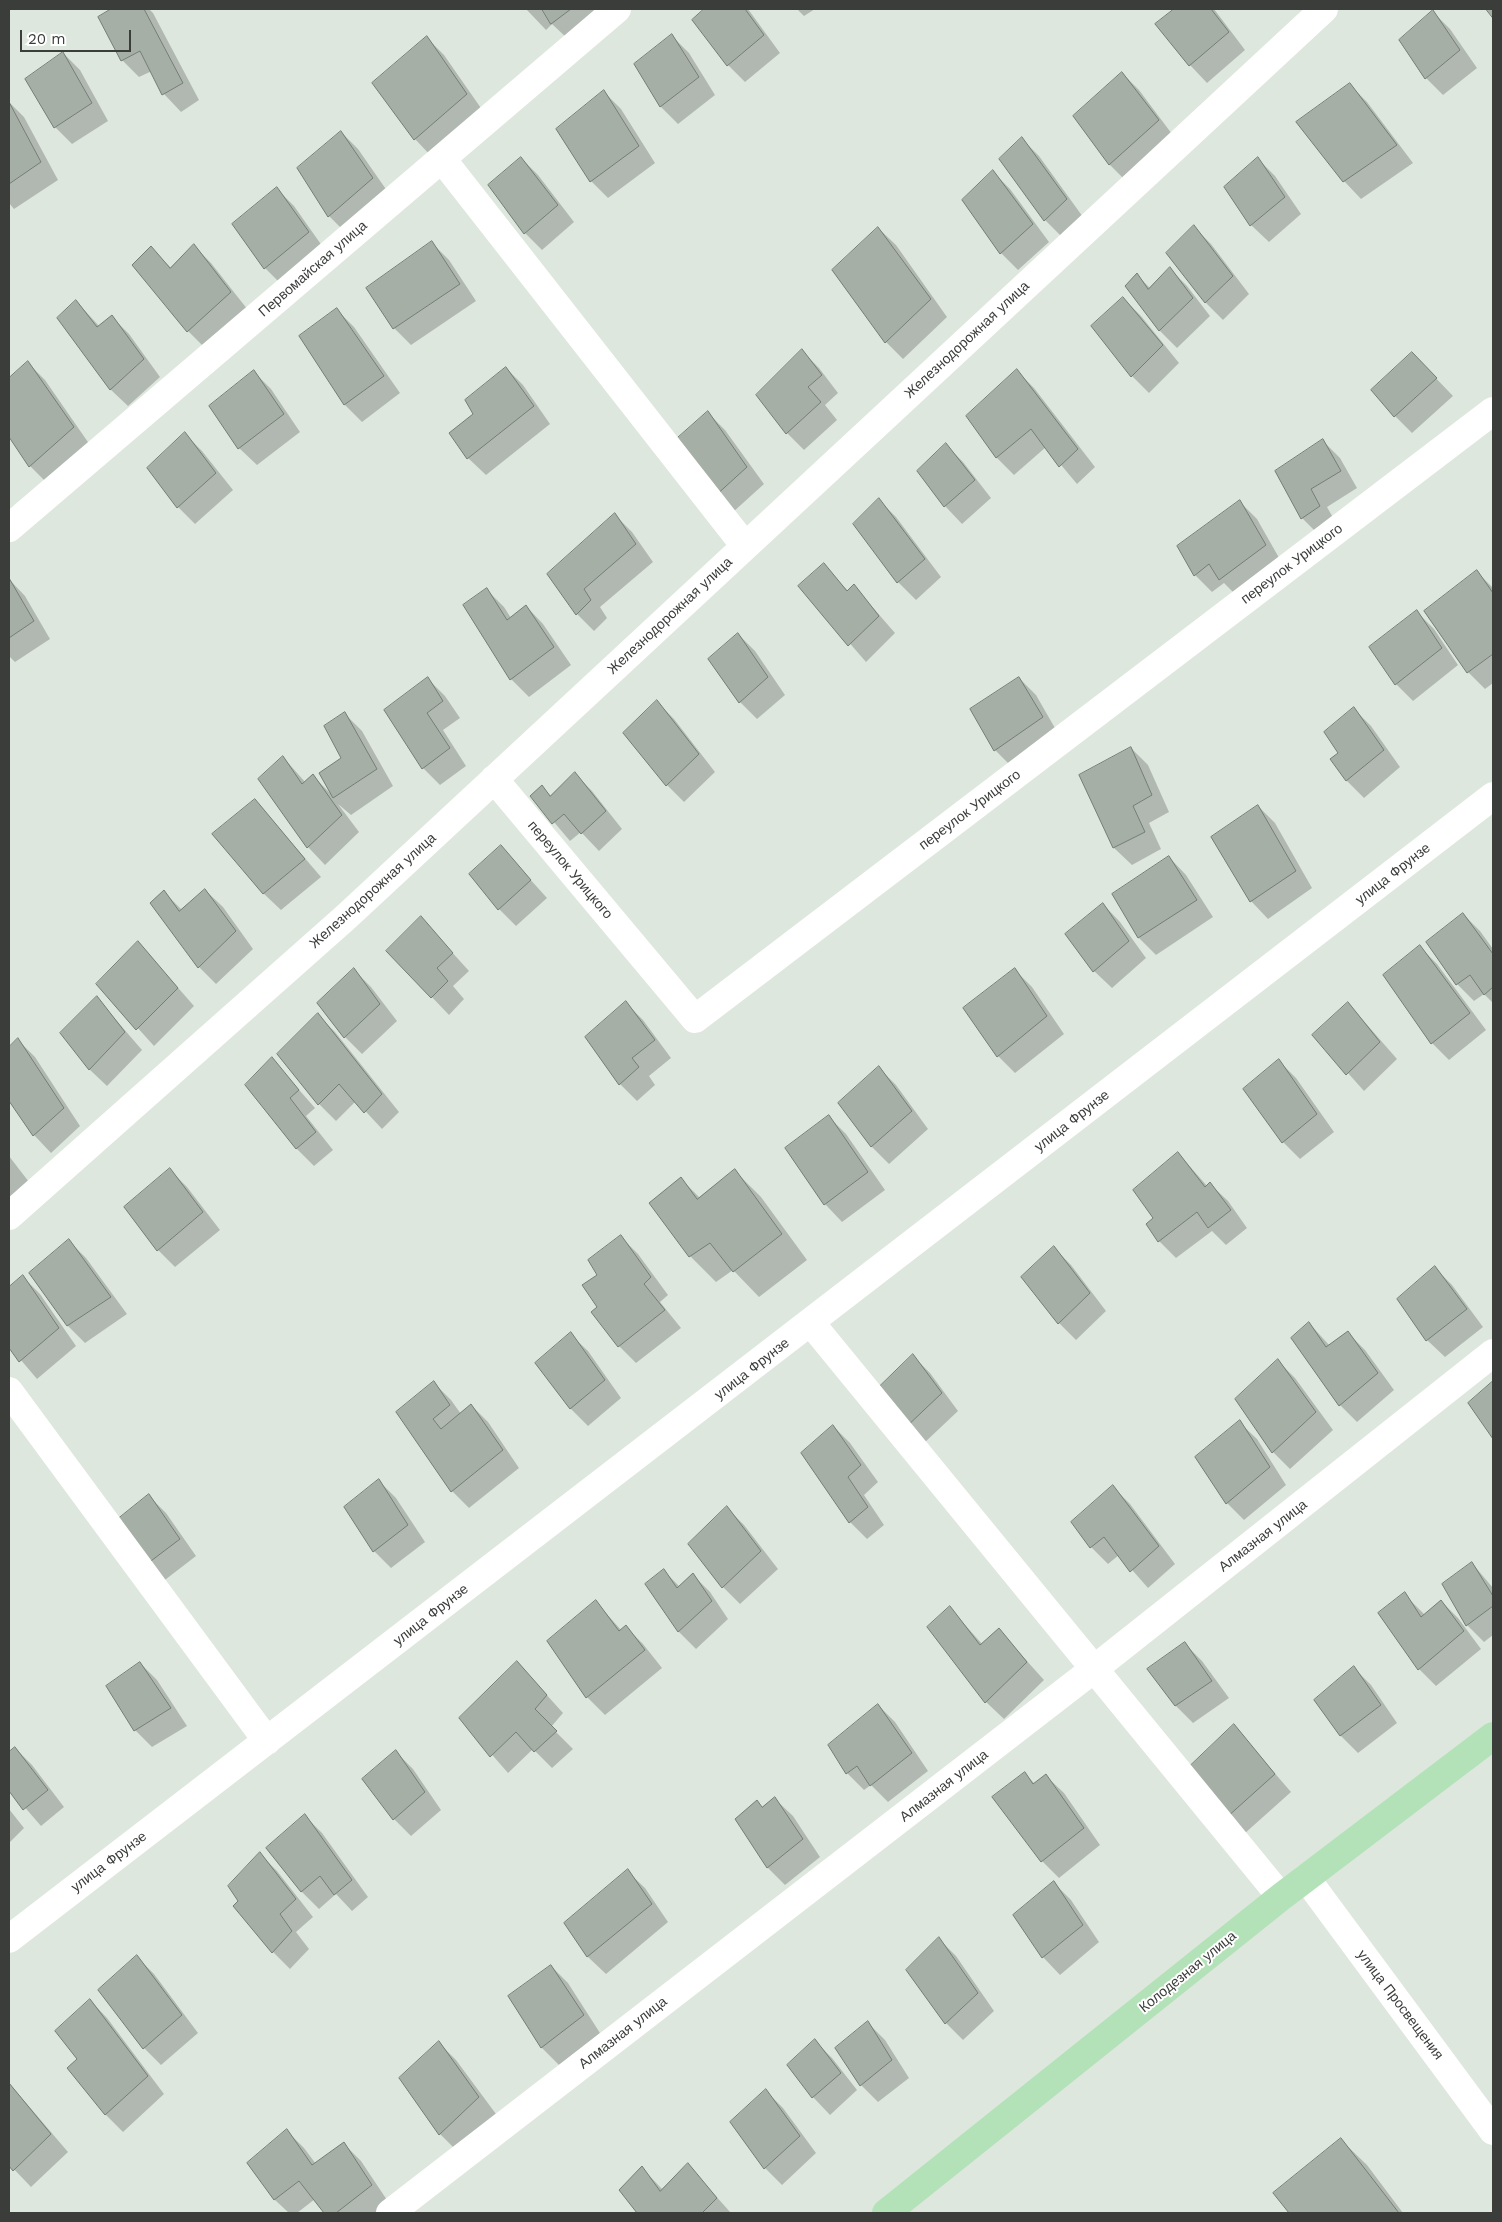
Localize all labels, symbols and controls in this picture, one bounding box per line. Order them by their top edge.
scale bar [22,20,134,52]
text: 20 m [28,30,66,48]
street label: Первомайская улица [255,217,371,321]
street label: Железнодорожная улица [901,278,1033,402]
street label: переулок Урицкого [1238,520,1346,608]
street label: Железнодорожная улица [604,554,736,678]
street label: переулок Урицкого [916,766,1024,854]
street label: переулок Урицкого [524,817,616,923]
street label: Железнодорожная улица [306,830,440,952]
street label: улица Фрунзе [1352,840,1434,908]
street label: улица Фрунзе [1031,1087,1113,1155]
street label: улица Фрунзе [711,1335,793,1403]
street label: Алмазная улица [1215,1496,1311,1576]
street label: улица Фрунзе [390,1581,472,1649]
street label: Алмазная улица [896,1746,992,1826]
street label: улица Фрунзе [68,1828,150,1896]
street label: Колодезная улица [1136,1928,1240,2016]
street label: улица Просвещения [1353,1947,1447,2063]
street label: Алмазная улица [575,1993,671,2073]

